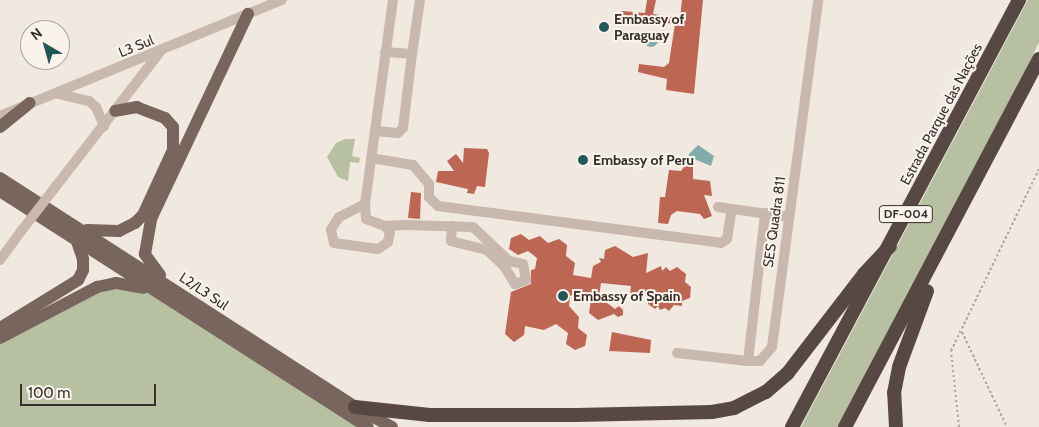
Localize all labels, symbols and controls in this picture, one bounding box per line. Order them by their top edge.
place label: Embassy of Paraguay [614,11,684,44]
north arrow [20,20,70,70]
marker: Embassy of Paraguay [598,21,610,33]
text: N [27,24,46,44]
street label: L3 Sul [116,31,156,61]
street label: Estrada Parque das Nações [897,40,985,188]
place label: Embassy of Peru [593,152,694,168]
marker: Embassy of Peru [577,154,589,166]
street label: SES Quadra 811 [759,175,789,269]
road number: DF-004 [878,204,934,223]
street label: L2/L3 Sul [176,269,232,313]
place label: Embassy of Spain [573,288,680,304]
marker: Embassy of Spain [557,290,569,302]
scale bar [22,374,159,406]
text: 100 m [28,384,70,402]

